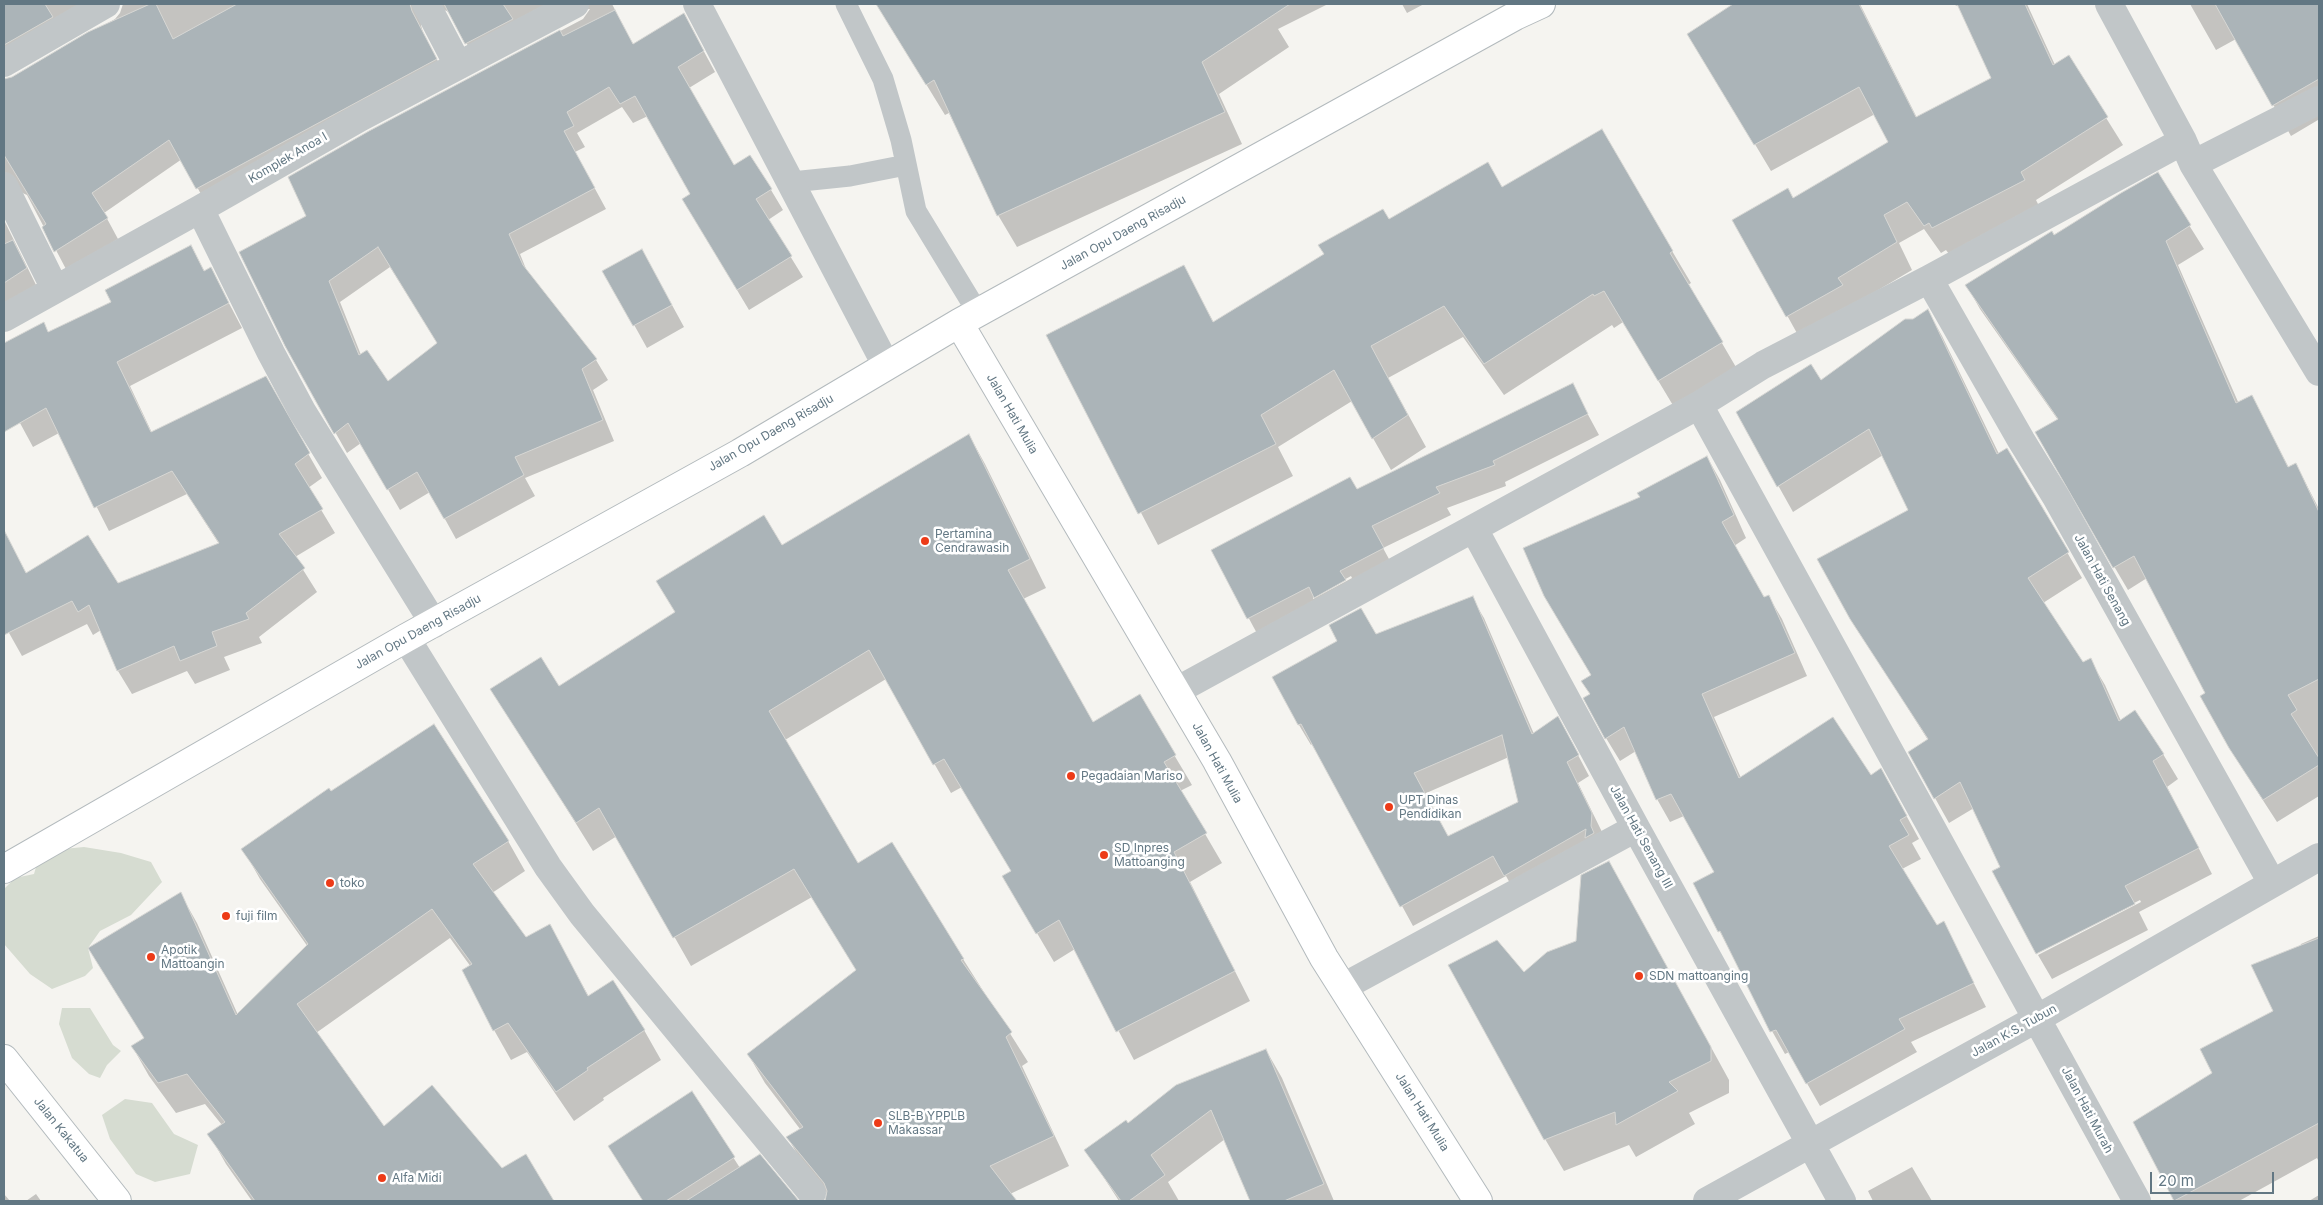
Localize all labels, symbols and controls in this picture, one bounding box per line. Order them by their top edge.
street label: Komplek Anoa I [246,130,330,186]
street label: Jalan Opu Daeng Risadju [1057,192,1189,274]
street label: Jalan Hati Mulia [983,371,1041,457]
street label: Jalan Opu Daeng Risadju [706,391,836,475]
place label: Pertamina Cendrawasih [935,527,1009,555]
street label: Jalan Hati Senang [2071,532,2133,628]
marker: Pertamina Cendrawasih [919,535,931,547]
street label: Jalan Opu Daeng Risadju [352,591,484,673]
street label: Jalan Hati Mulia [1189,720,1245,806]
place label: Pegadaian Mariso [1081,769,1183,783]
marker: Pegadaian Mariso [1065,770,1077,782]
street label: Jalan Hati Senang III [1607,783,1675,891]
place label: UPT Dinas Pendidikan [1399,793,1462,821]
marker: UPT Dinas Pendidikan [1383,801,1395,813]
place label: SD Inpres Mattoanging [1114,841,1185,869]
marker: SD Inpres Mattoanging [1098,849,1110,861]
place label: toko [340,876,365,890]
marker: toko [324,877,336,889]
place label: fuji film [236,909,277,923]
marker: fuji film [220,910,232,922]
place label: Apotik Mattoangin [161,943,225,971]
marker: Apotik Mattoangin [145,951,157,963]
place label: SDN mattoanging [1649,969,1748,983]
marker: SDN mattoanging [1633,970,1645,982]
street label: Jalan K.S. Tubun [1969,1002,2059,1060]
street label: Jalan Hati Murah [2058,1064,2116,1156]
street label: Jalan Hati Mulia [1392,1070,1452,1154]
street label: Jalan Kakatua [30,1095,92,1165]
place label: SLB-B YPPLB Makassar [888,1109,965,1137]
marker: SLB-B YPPLB Makassar [872,1117,884,1129]
scale bar [2153,1162,2277,1194]
place label: Alfa Midi [392,1171,442,1185]
text: 20 m [2158,1171,2194,1190]
marker: Alfa Midi [376,1172,388,1184]

